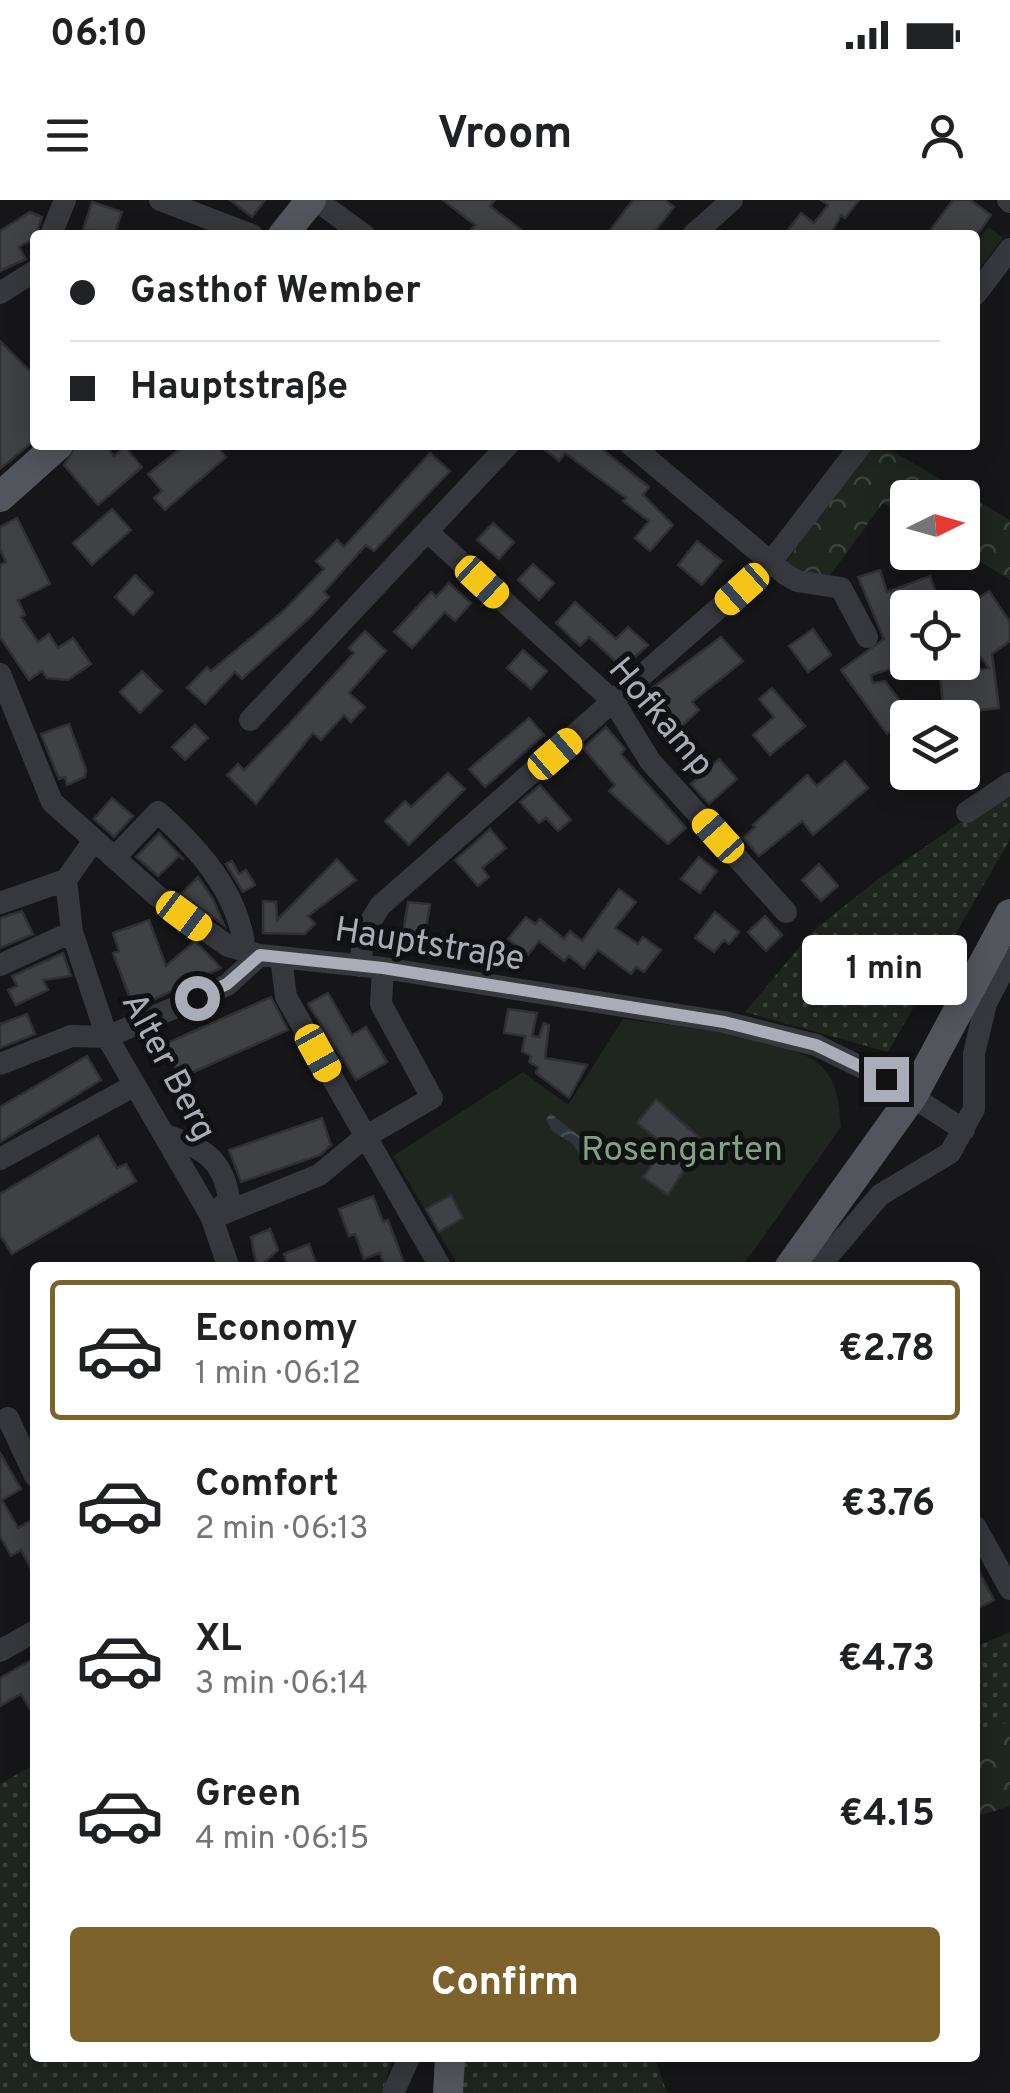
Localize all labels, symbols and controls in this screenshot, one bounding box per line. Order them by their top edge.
text: 06:10 [50,11,148,60]
text: Vroom [437,107,573,164]
icon: menu [40,108,95,163]
icon: person [915,108,970,163]
text: Gasthof Wember [130,268,421,317]
text: Hauptstraße [130,364,348,413]
north arrow [890,480,980,570]
map controls [890,480,980,790]
car [450,551,514,613]
car [710,558,774,620]
button: locate [890,590,980,680]
street label: Hofkamp [597,649,722,786]
button: layers [890,700,980,790]
car [523,723,587,785]
car [687,804,749,868]
car [151,886,217,946]
street label: Hauptstraße [332,909,528,983]
callout: 1 min [804,934,968,1004]
text: 1 min [846,950,923,990]
route start [175,976,220,1021]
street label: Alter Berg [110,986,225,1149]
car [290,1019,346,1087]
route end [864,1057,909,1102]
park label: Rosengarten [581,1129,783,1173]
icon: car [75,1305,165,1395]
text: Economy [195,1306,357,1355]
text: €2.78 [838,1326,935,1375]
text: 1 min · 06:12 [195,1355,361,1395]
icon: car [75,1460,165,1550]
text: Comfort [195,1461,339,1510]
text: €3.76 [841,1481,935,1530]
text: 2 min · 06:13 [195,1510,368,1550]
icon: car [75,1615,165,1705]
text: XL [195,1616,242,1665]
text: €4.73 [838,1636,935,1685]
text: 3 min · 06:14 [195,1665,368,1705]
icon: car [75,1770,165,1860]
text: Green [195,1771,301,1820]
text: €4.15 [839,1791,935,1840]
text: 4 min · 06:15 [195,1820,369,1860]
button: Confirm [70,1927,940,2042]

